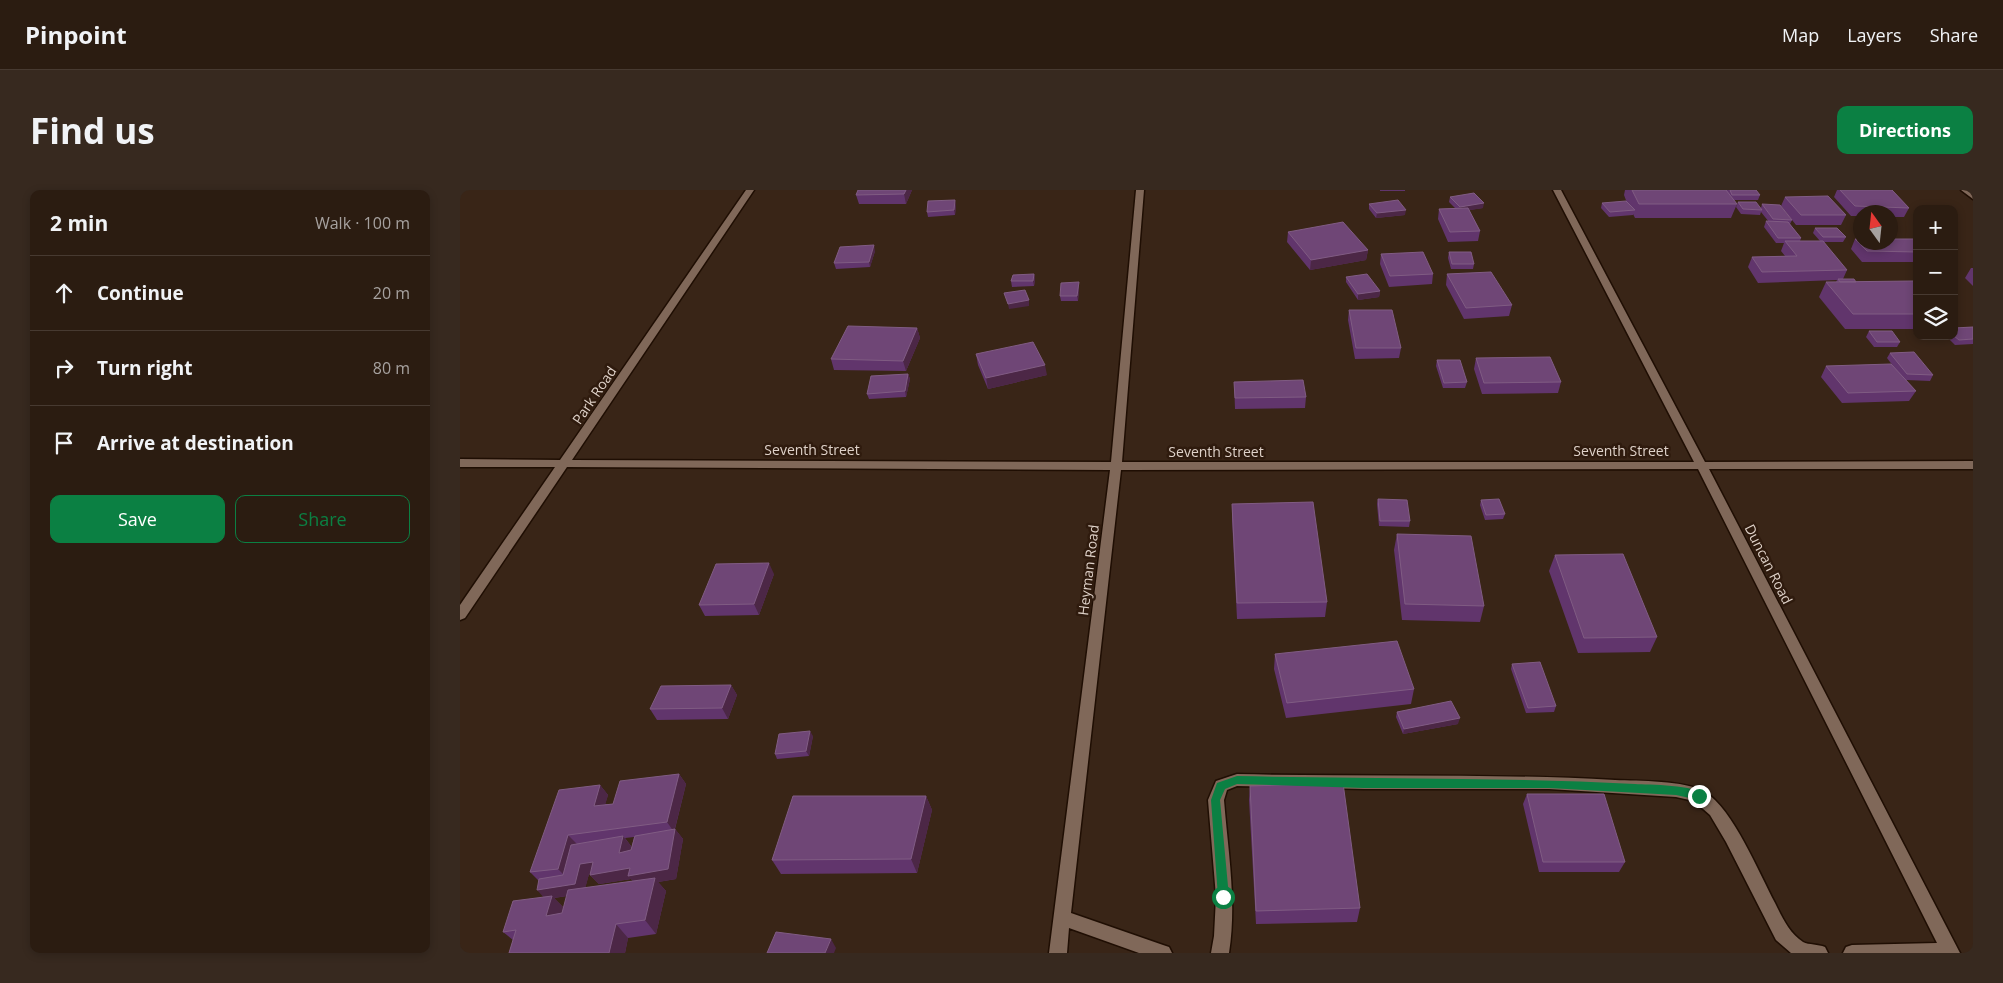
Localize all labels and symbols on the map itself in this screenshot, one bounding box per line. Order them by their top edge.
north arrow [1853,205,1898,250]
street label: Park Road [568,362,620,428]
street label: Seventh Street [764,440,860,459]
street label: Seventh Street [1573,441,1669,460]
street label: Seventh Street [1168,442,1264,461]
street label: Duncan Road [1741,521,1797,607]
street label: Heyman Road [1073,523,1103,617]
route end [1688,785,1711,808]
route start [1212,886,1235,909]

